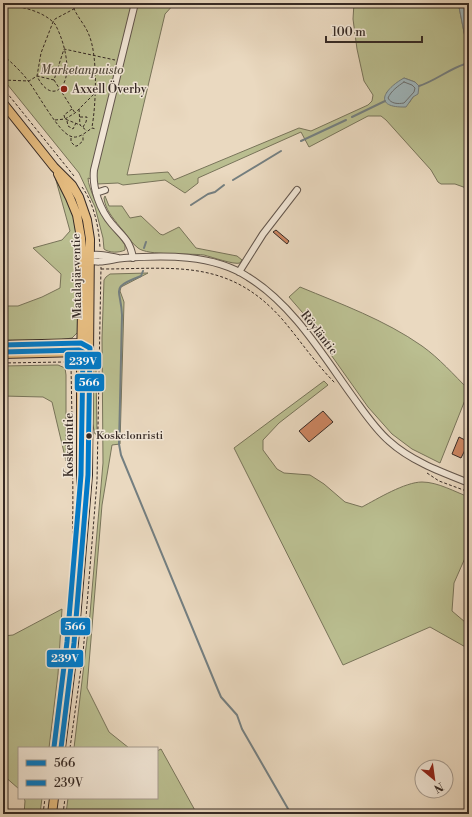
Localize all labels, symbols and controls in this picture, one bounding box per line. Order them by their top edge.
scale bar [326,18,422,44]
text: 100 m [332,25,366,40]
park label: Marketanpuisto [40,63,124,78]
place label: Axxell Överby [71,80,147,97]
marker: Axxell Överby [59,84,69,94]
street label: Matalajärventie [69,233,85,319]
street label: Röyläntie [297,308,341,358]
line badge: 239V [64,351,102,370]
text: 239V [69,355,98,369]
line badge: 566 [74,373,105,392]
text: 566 [79,376,99,390]
street label: Koskelontie [62,413,77,477]
place label: Koskelonristi [96,429,164,443]
marker: Koskelonristi [84,431,94,441]
line badge: 566 [60,617,91,636]
text: 566 [65,620,85,634]
line badge: 239V [46,649,84,668]
text: 239V [51,652,80,666]
legend [18,747,158,799]
text: 566 [54,756,75,771]
north arrow [414,759,454,799]
text: 239V [54,776,84,791]
text: N [431,779,446,795]

